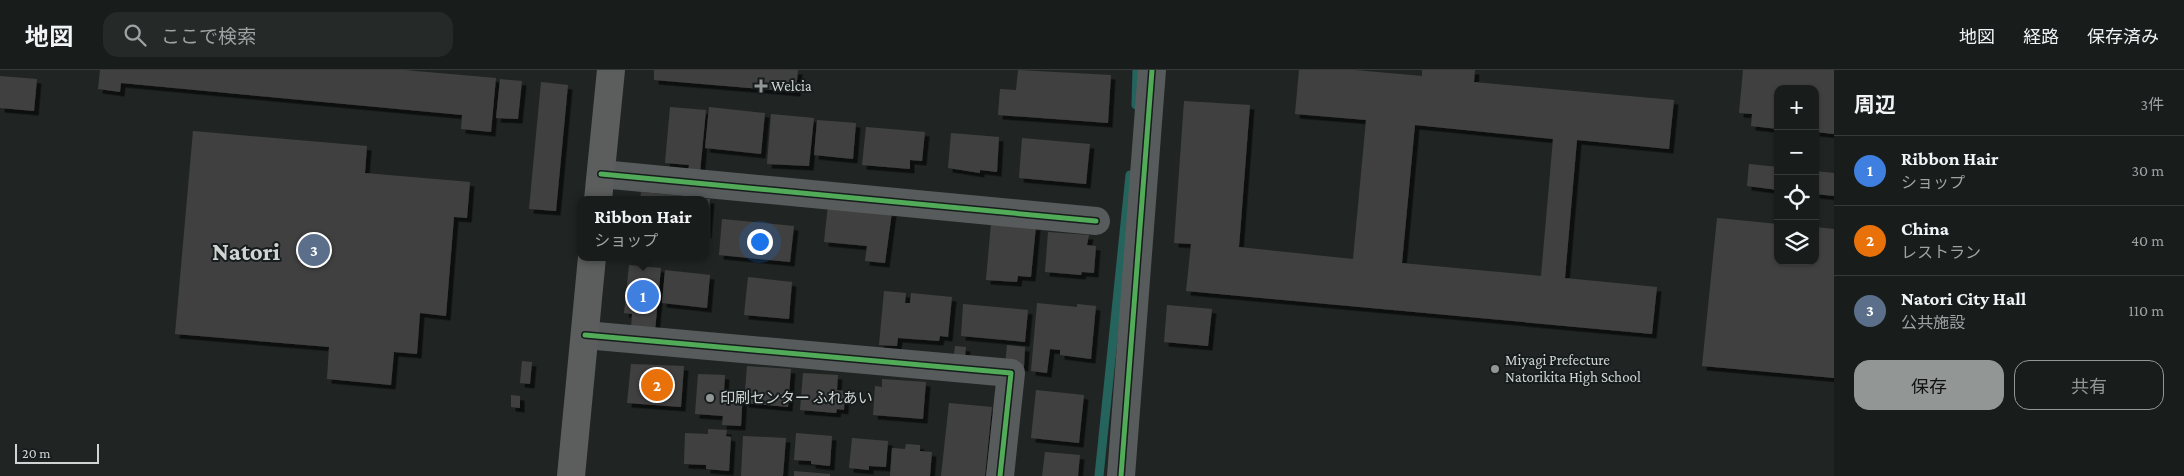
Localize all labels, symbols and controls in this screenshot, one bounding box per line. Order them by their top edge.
search box [103,12,453,57]
icon: search [121,21,149,49]
text: 地図 [25,23,73,50]
text: ここで検索 [161,26,256,47]
text: 地図 [1959,27,1995,47]
text: 経路 [2023,27,2059,47]
text: 保存済み [2087,27,2159,47]
place label: Welcia [771,78,812,94]
marker: Welcia [755,80,767,92]
map controls [1774,85,1819,265]
button: + [1774,85,1819,130]
text: 周辺 [1854,93,1896,117]
text: 3件 [2140,96,2164,113]
button: − [1774,130,1819,175]
text: Ribbon Hair [1901,148,1999,169]
text: 1 [1867,162,1873,179]
text: 30 m [2132,162,2164,179]
text: ショップ [1901,174,1965,191]
button: locate [1774,175,1819,220]
popup [577,196,709,261]
text: Ribbon Hair [594,206,692,227]
text: China [1901,218,1949,239]
button: layers [1774,220,1819,265]
your location [747,229,773,255]
pin: 3 [298,231,330,269]
text: ショップ [594,232,658,249]
text: 2 [1866,232,1874,249]
text: 40 m [2131,232,2164,249]
district label: Natori [212,238,280,265]
text: レストラン [1901,244,1981,261]
pin: 1 [627,277,659,315]
text: Natori City Hall [1901,288,2026,309]
text: 3 [1866,302,1874,319]
text: 110 m [2128,302,2164,319]
text: 公共施設 [1901,314,1965,331]
place label: Miyagi Prefecture Natorikita High School [1505,352,1641,386]
button: 保存 [1854,360,2004,410]
button: 共有 [2014,360,2164,410]
marker: Miyagi Prefecture Natorikita High School [1489,363,1501,375]
pin: 2 [641,366,673,404]
place label: 印刷センター ふれあい [720,390,873,406]
marker: 印刷センター ふれあい [704,392,716,404]
scale bar [15,441,99,464]
text: 20 m [22,445,50,461]

